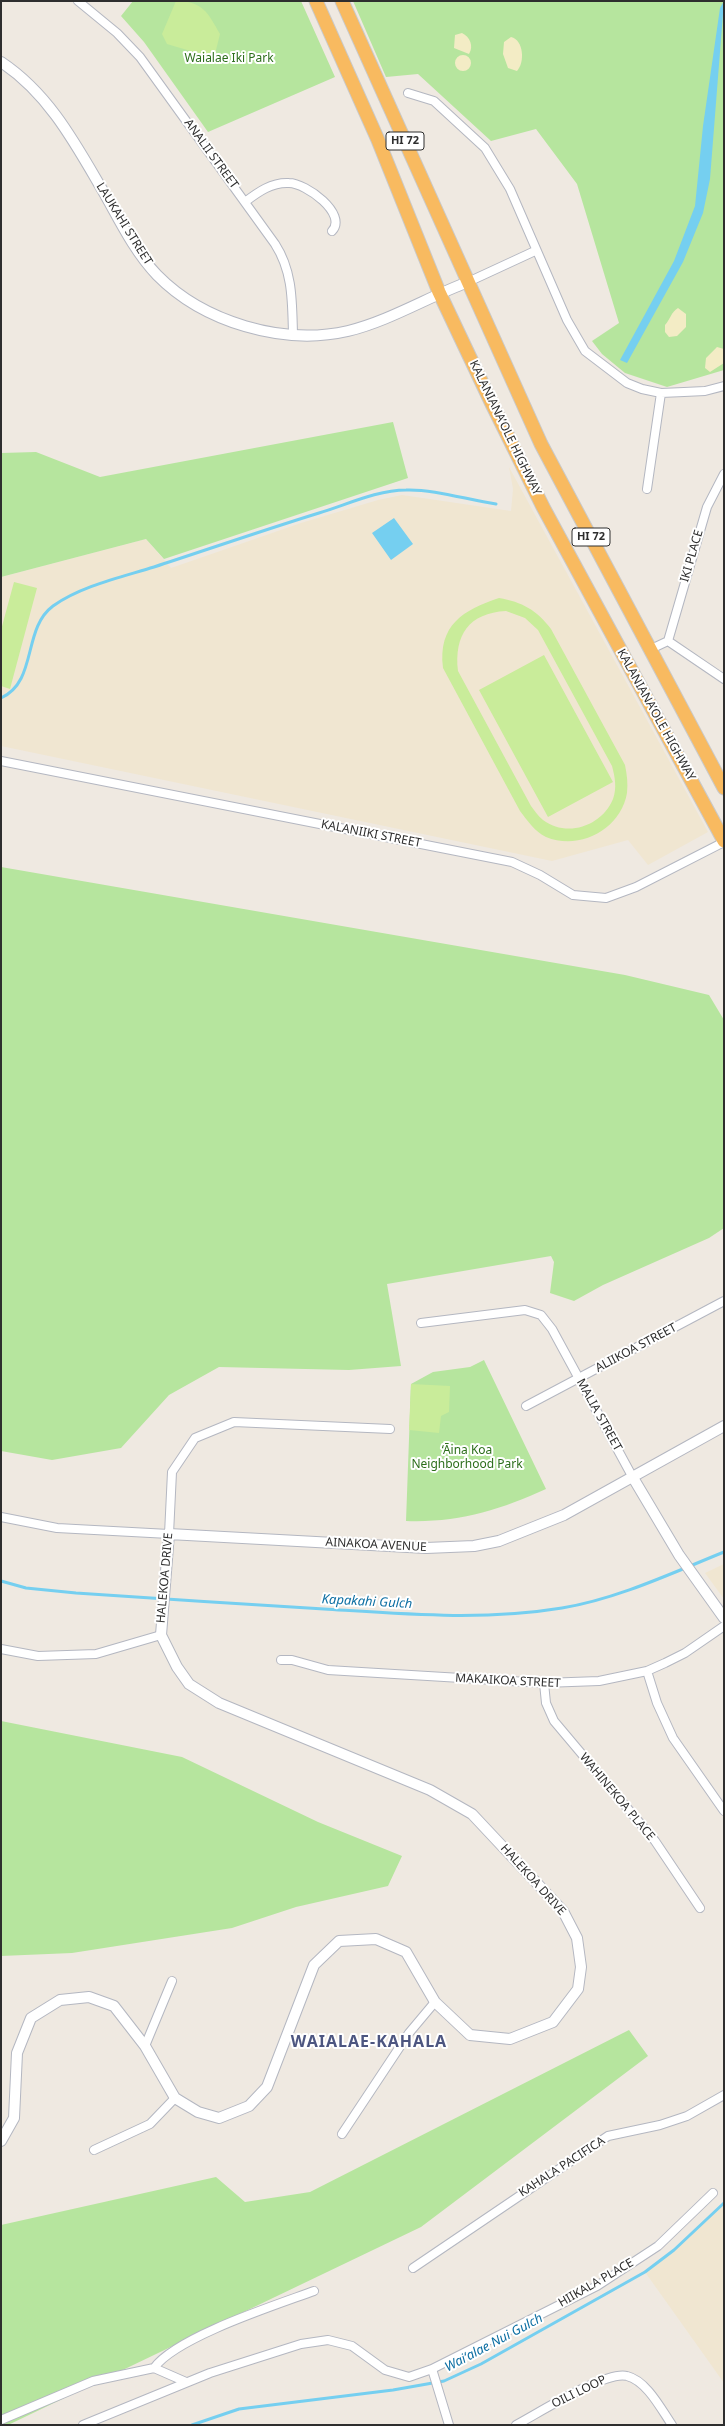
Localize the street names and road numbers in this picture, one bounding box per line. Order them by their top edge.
street label: ANALII STREET [181,116,241,192]
road number: HI 72 [386,132,424,150]
street label: LAUKAHI STREET [93,180,155,268]
street label: KALANIANA’OLE HIGHWAY [466,358,544,498]
road number: HI 72 [572,528,610,546]
street label: IKI PLACE [678,528,706,584]
street label: KALANIANA’OLE HIGHWAY [614,647,698,783]
street label: KALANIIKI STREET [320,817,422,851]
street label: ALIIKOA STREET [593,1321,679,1375]
street label: MALIA STREET [573,1376,625,1454]
street label: HALEKOA DRIVE [154,1532,176,1624]
street label: AINAKOA AVENUE [325,1535,427,1555]
street label: MAKAIKOA STREET [455,1671,561,1691]
street label: WAHINEKOA PLACE [576,1750,658,1844]
street label: HALEKOA DRIVE [497,1841,569,1919]
street label: KAHALA PACIFICA [516,2134,608,2200]
street label: HIIKALA PLACE [556,2256,636,2310]
street label: OILI LOOP [549,2373,609,2411]

